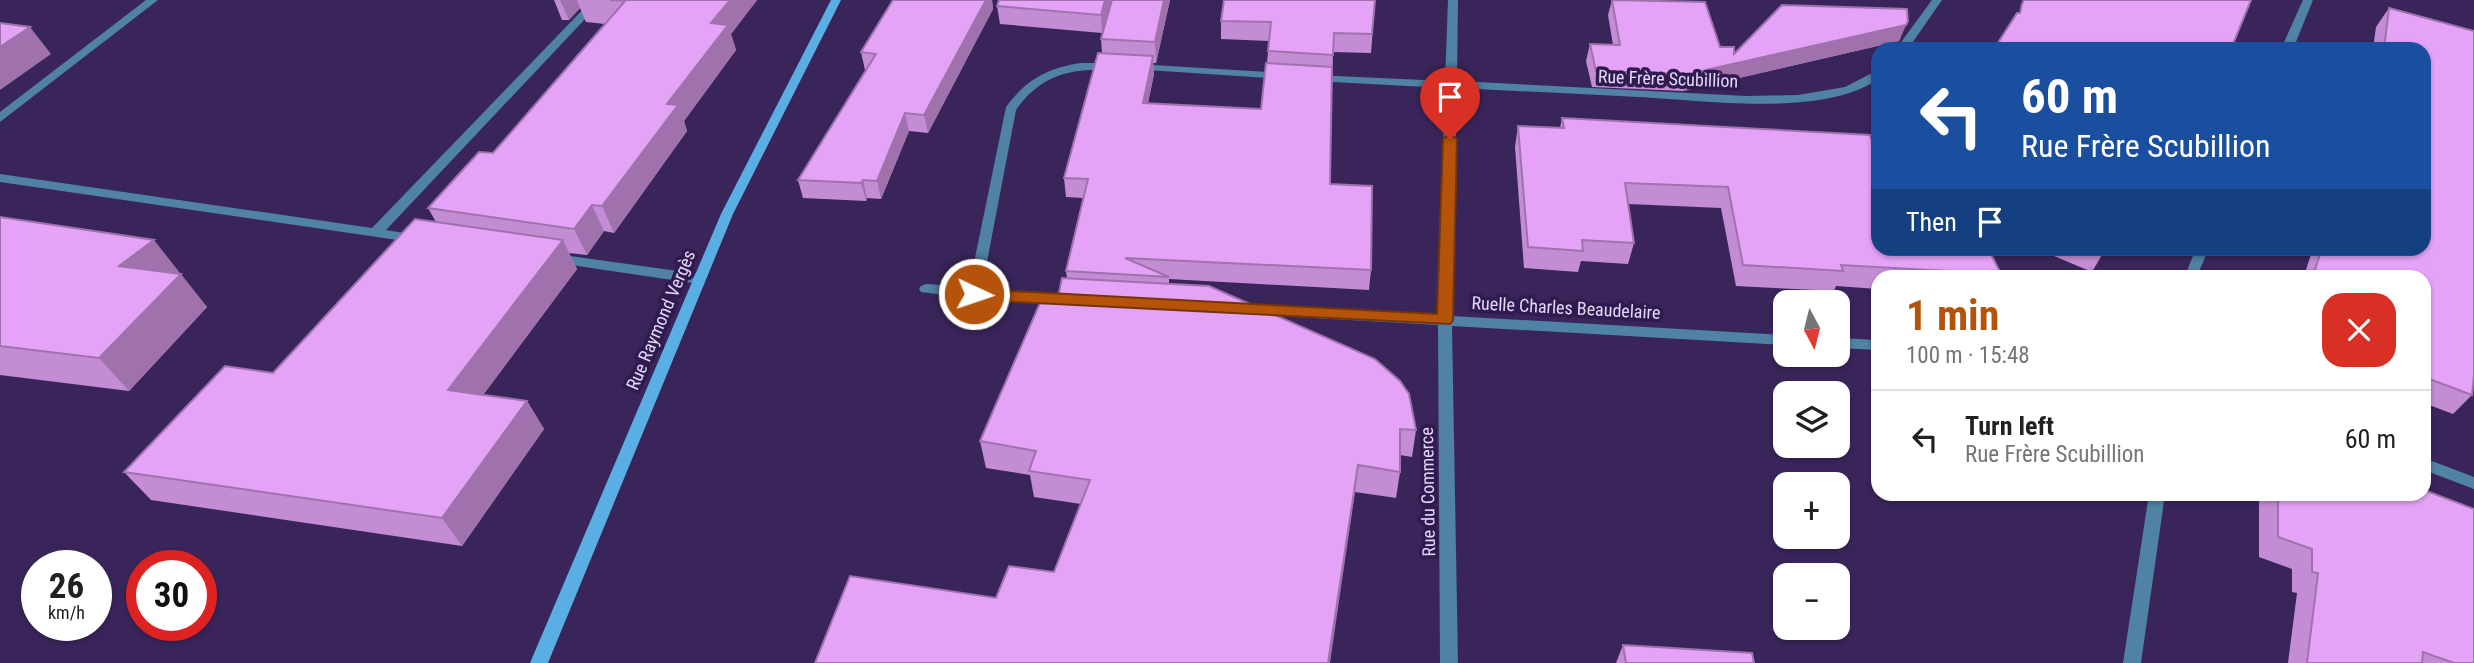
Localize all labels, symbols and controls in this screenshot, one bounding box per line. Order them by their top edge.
street label: Rue Frère Scubillion [1597,66,1739,91]
pin [1420,67,1480,139]
text: 60 m [2021,68,2118,125]
icon: left [1906,70,1997,161]
icon: arrive [1431,78,1469,116]
text: Rue Frère Scubillion [2021,127,2271,165]
icon: arrive [1971,203,2009,241]
text: Then [1906,207,1957,237]
street label: Rue Raymond Vergès [622,247,699,393]
position arrow [937,257,1011,331]
north arrow [1773,290,1850,368]
map controls [1773,290,1850,640]
text: 1 min [1906,291,1999,340]
street label: Ruelle Charles Beaudelaire [1471,292,1661,323]
button: close [2322,293,2396,367]
text: 100 m · 15:48 [1906,342,2030,369]
button: layers [1773,381,1850,458]
text: Turn left [1965,411,2054,441]
icon: left [1906,420,1944,458]
text: 60 m [2345,424,2396,454]
street label: Rue du Commerce [1416,427,1439,557]
text: Rue Frère Scubillion [1965,441,2144,468]
button: + [1773,472,1850,549]
speed limit sign: 30 [126,550,217,641]
button: − [1773,563,1850,640]
text: 26 [49,566,84,607]
text: km/h [48,602,85,623]

